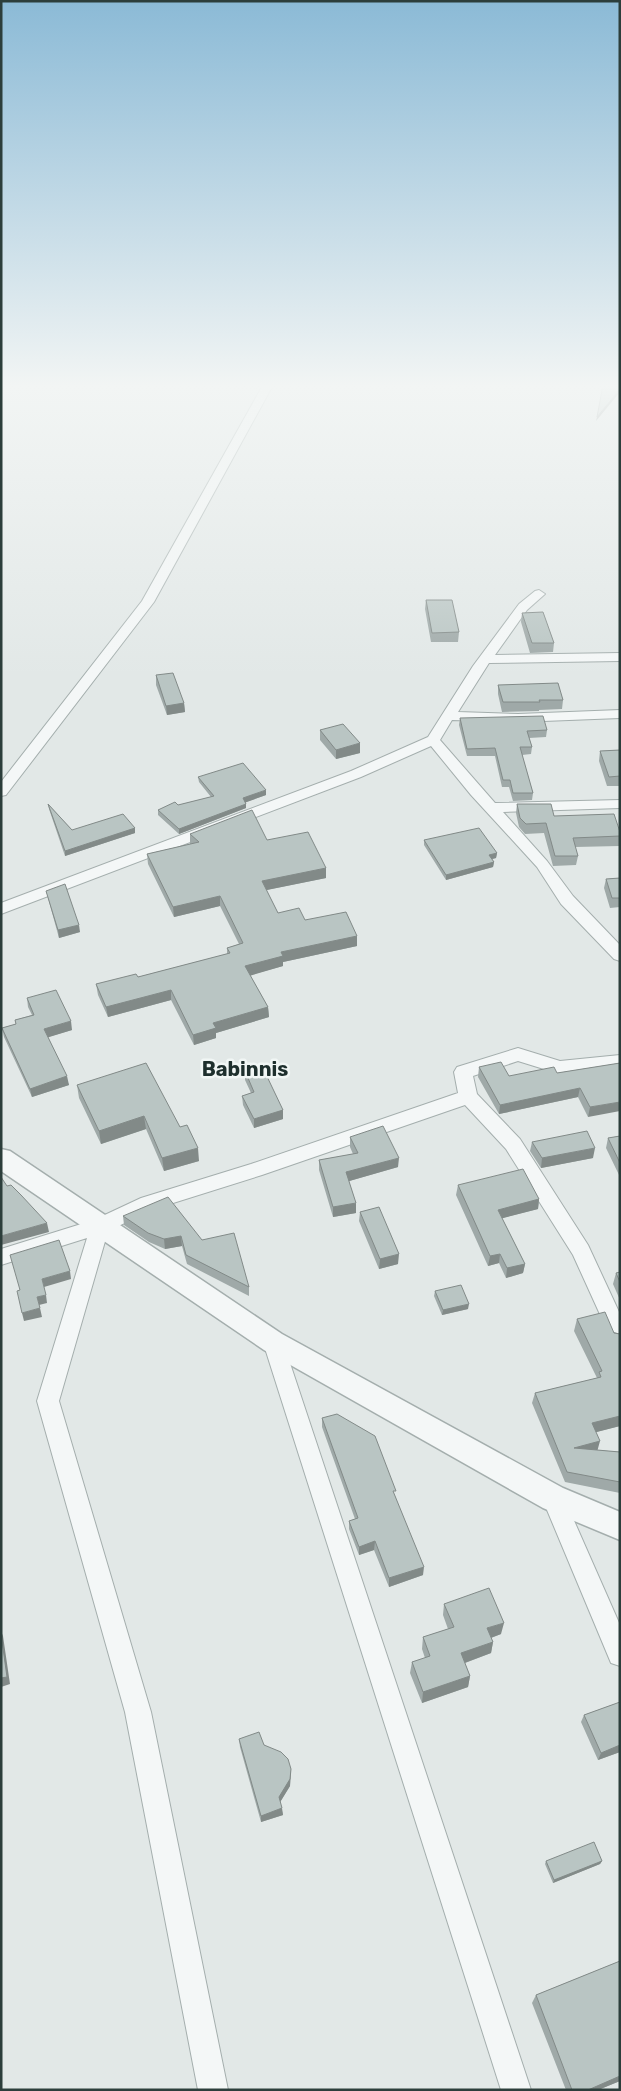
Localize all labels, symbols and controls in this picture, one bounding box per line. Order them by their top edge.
district label: Babinnis [202,1057,288,1081]

